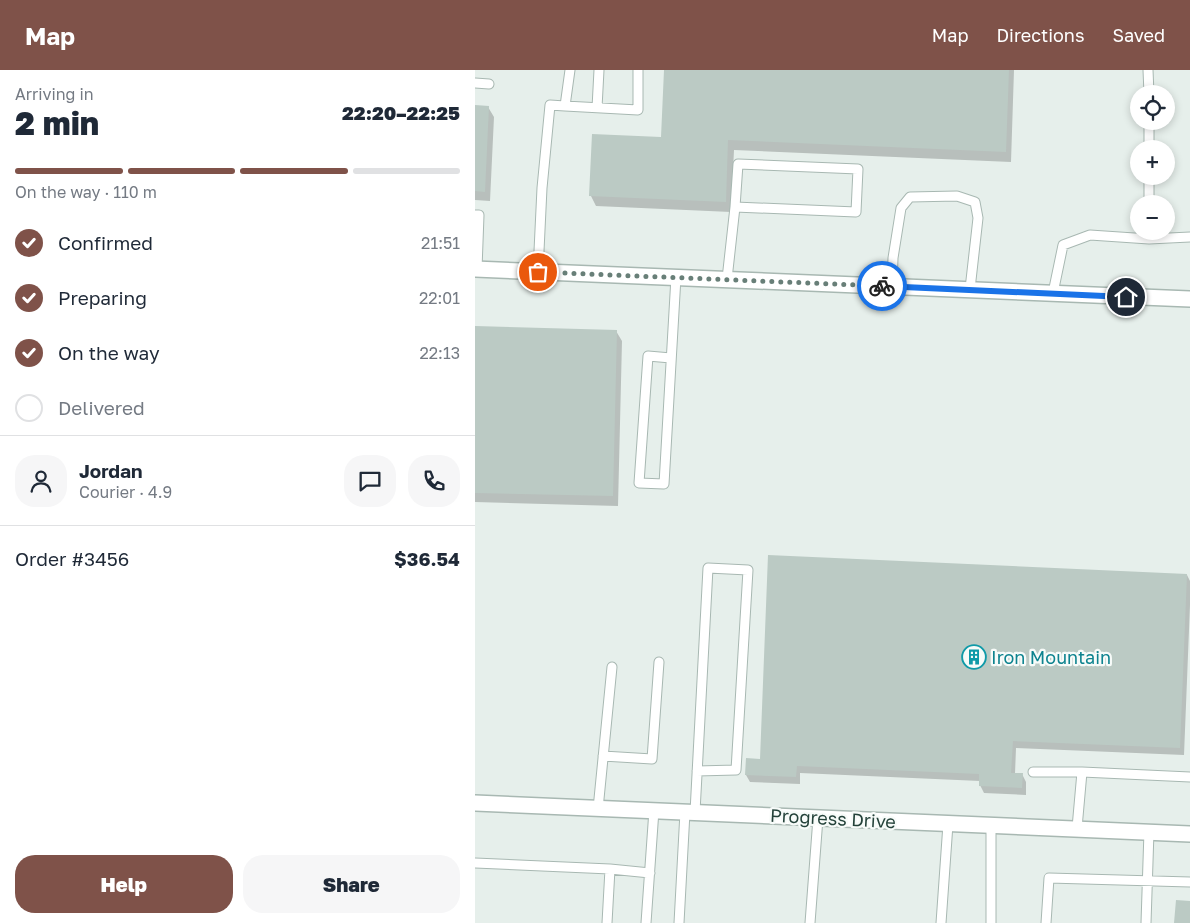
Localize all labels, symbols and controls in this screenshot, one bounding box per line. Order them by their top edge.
text: Map [25,21,75,50]
text: Map [932,24,968,46]
text: Directions [996,24,1084,46]
text: Saved [1112,24,1165,46]
text: Arriving in [15,84,94,104]
map controls [1130,85,1175,240]
button: locate [1130,85,1175,130]
text: 22:20–22:25 [342,101,460,124]
text: 2 min [15,104,99,142]
button: + [1130,140,1175,185]
text: On the way · 110 m [15,182,157,202]
button: − [1130,195,1175,240]
icon: check [15,229,43,257]
text: Confirmed [58,231,153,254]
text: 21:51 [421,233,460,253]
pin [517,251,559,293]
icon: bag [524,258,552,286]
courier [857,261,907,311]
icon: bike [868,272,896,300]
pin [1105,276,1147,318]
icon: home [1112,283,1140,311]
icon: check [15,284,43,312]
text: Preparing [58,286,147,309]
text: 22:01 [419,288,460,308]
icon: check [15,339,43,367]
text: On the way [58,341,160,364]
text: 22:13 [420,343,460,363]
text: Delivered [58,396,145,419]
button: person [15,455,67,507]
button: chat [344,455,396,507]
button: phone [408,455,460,507]
text: Jordan [79,459,143,482]
text: Courier · 4.9 [79,482,172,502]
text: Order #3456 [15,547,129,570]
text: $36.54 [394,547,460,570]
building icon: Iron Mountain [961,644,987,670]
place label: Iron Mountain [991,646,1111,668]
street label: Progress Drive [770,804,896,832]
button: Help [15,855,233,913]
button: Share [243,855,460,913]

